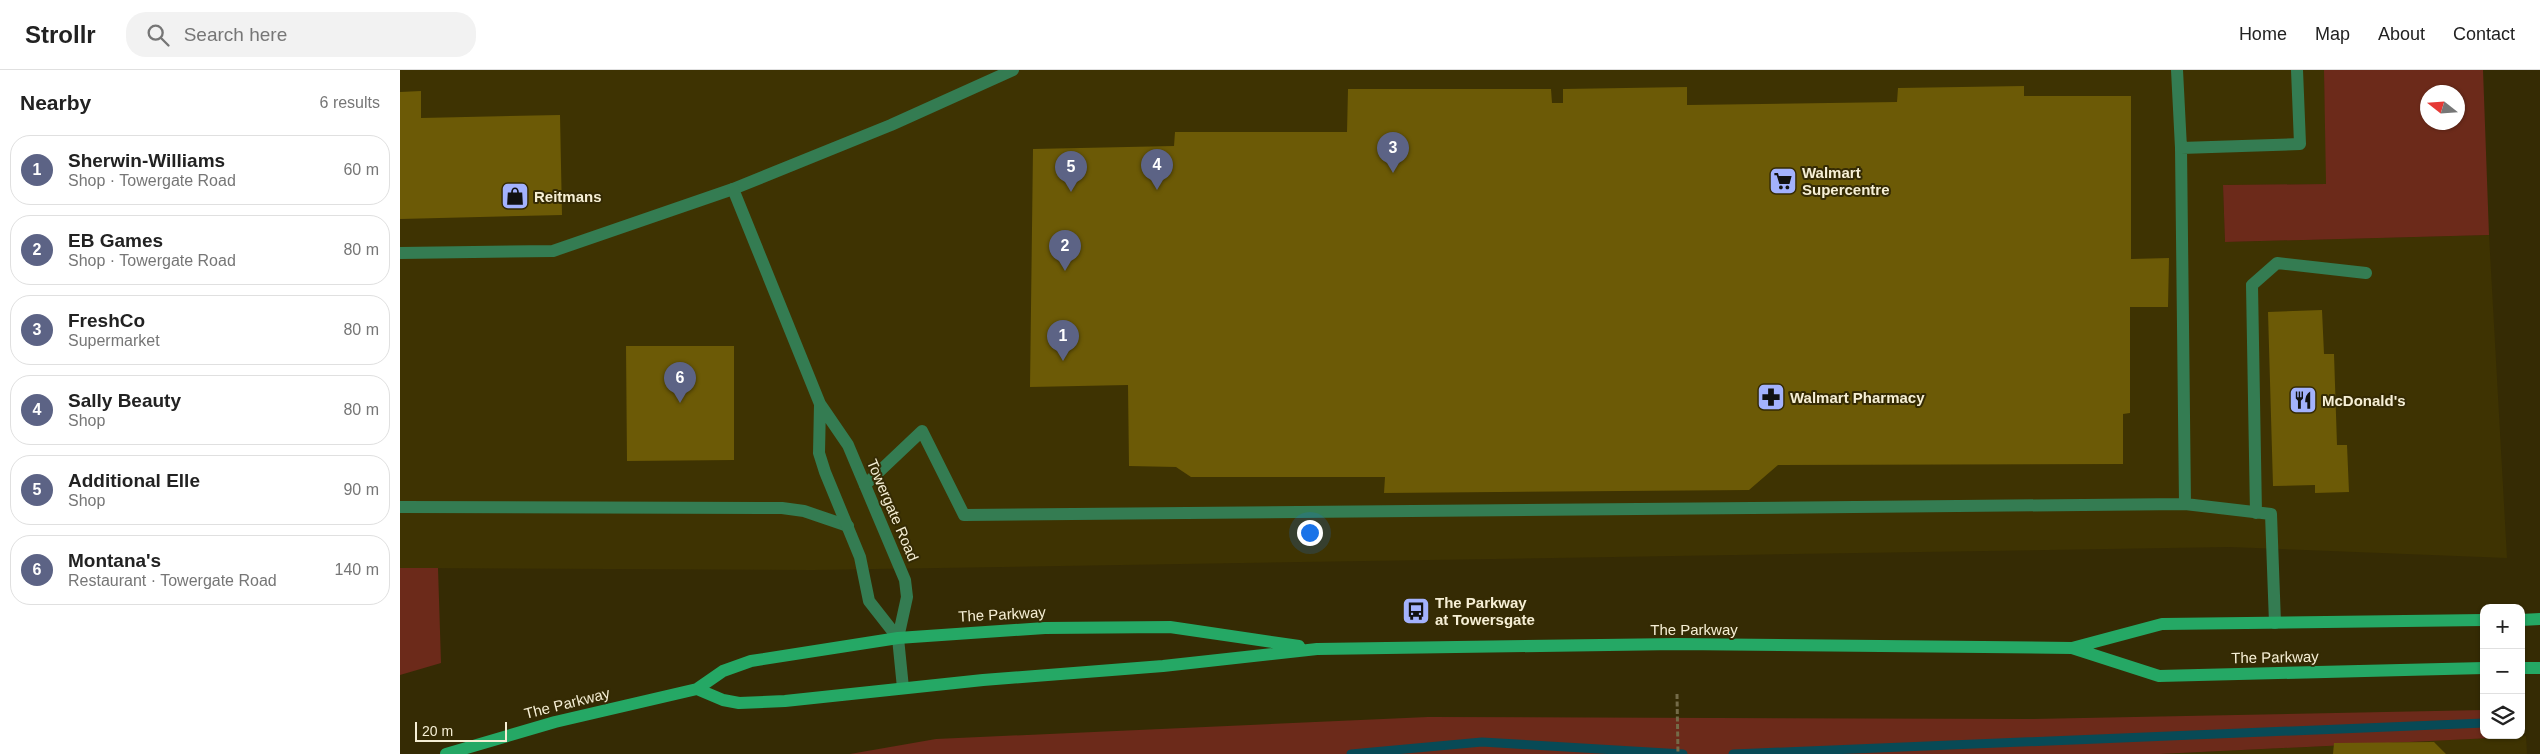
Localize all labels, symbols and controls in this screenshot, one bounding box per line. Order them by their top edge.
search box [126,12,476,57]
text: Strollr [25,21,96,48]
icon: search [144,21,172,49]
text: Search here [184,24,287,45]
text: Home [2239,24,2287,44]
text: Map [2315,24,2350,44]
text: About [2378,24,2425,44]
text: Contact [2453,24,2515,44]
north arrow [2420,85,2465,130]
text: Nearby [20,91,91,114]
text: 6 results [320,94,380,111]
pin: 3 [1377,132,1409,173]
pin: 4 [1141,149,1173,190]
text: Sherwin-Williams [68,150,225,171]
pin: 5 [1055,151,1087,192]
text: 1 [33,161,41,178]
text: 60 m [343,161,379,178]
place label: Walmart Supercentre [1802,164,1890,198]
supermarket icon: Walmart Supercentre [1768,166,1798,196]
text: Shop · Towergate Road [68,172,236,189]
shop icon: Reitmans [500,181,530,211]
place label: Reitmans [534,188,602,205]
text: EB Games [68,230,163,251]
pin: 2 [1049,230,1081,271]
text: 2 [33,241,41,258]
text: 80 m [343,241,379,258]
text: Shop · Towergate Road [68,252,236,269]
text: FreshCo [68,310,145,331]
pin: 1 [1047,320,1079,361]
text: 3 [33,321,41,338]
text: 80 m [343,321,379,338]
text: Supermarket [68,332,160,349]
pin: 6 [664,362,696,403]
pharmacy icon: Walmart Pharmacy [1756,382,1786,412]
restaurant icon: McDonald's [2288,385,2318,415]
place label: Walmart Pharmacy [1790,389,1925,406]
text: Sally Beauty [68,390,181,411]
place label: McDonald's [2322,392,2406,409]
text: 4 [33,401,41,418]
text: 80 m [343,401,379,418]
text: Shop [68,412,105,429]
street label: Towergate Road [864,456,922,564]
text: Additional Elle [68,470,200,491]
text: 5 [33,481,41,498]
text: 90 m [343,481,379,498]
text: Shop [68,492,105,509]
your location [1297,520,1323,546]
text: Montana's [68,550,161,571]
text: 6 [33,561,41,578]
text: 140 m [335,561,379,578]
text: Restaurant · Towergate Road [68,572,277,589]
place label: The Parkway at Towersgate [1435,594,1535,628]
bus stop icon: The Parkway at Towersgate [1401,596,1431,626]
street label: The Parkway [958,603,1047,625]
map controls [2480,604,2525,739]
button: + [2480,604,2525,649]
street label: The Parkway [1650,621,1738,638]
street label: The Parkway [2231,648,2319,666]
button: − [2480,649,2525,694]
street label: The Parkway [522,684,612,722]
button: layers [2480,694,2525,739]
scale bar [415,719,508,742]
text: 20 m [422,723,453,739]

